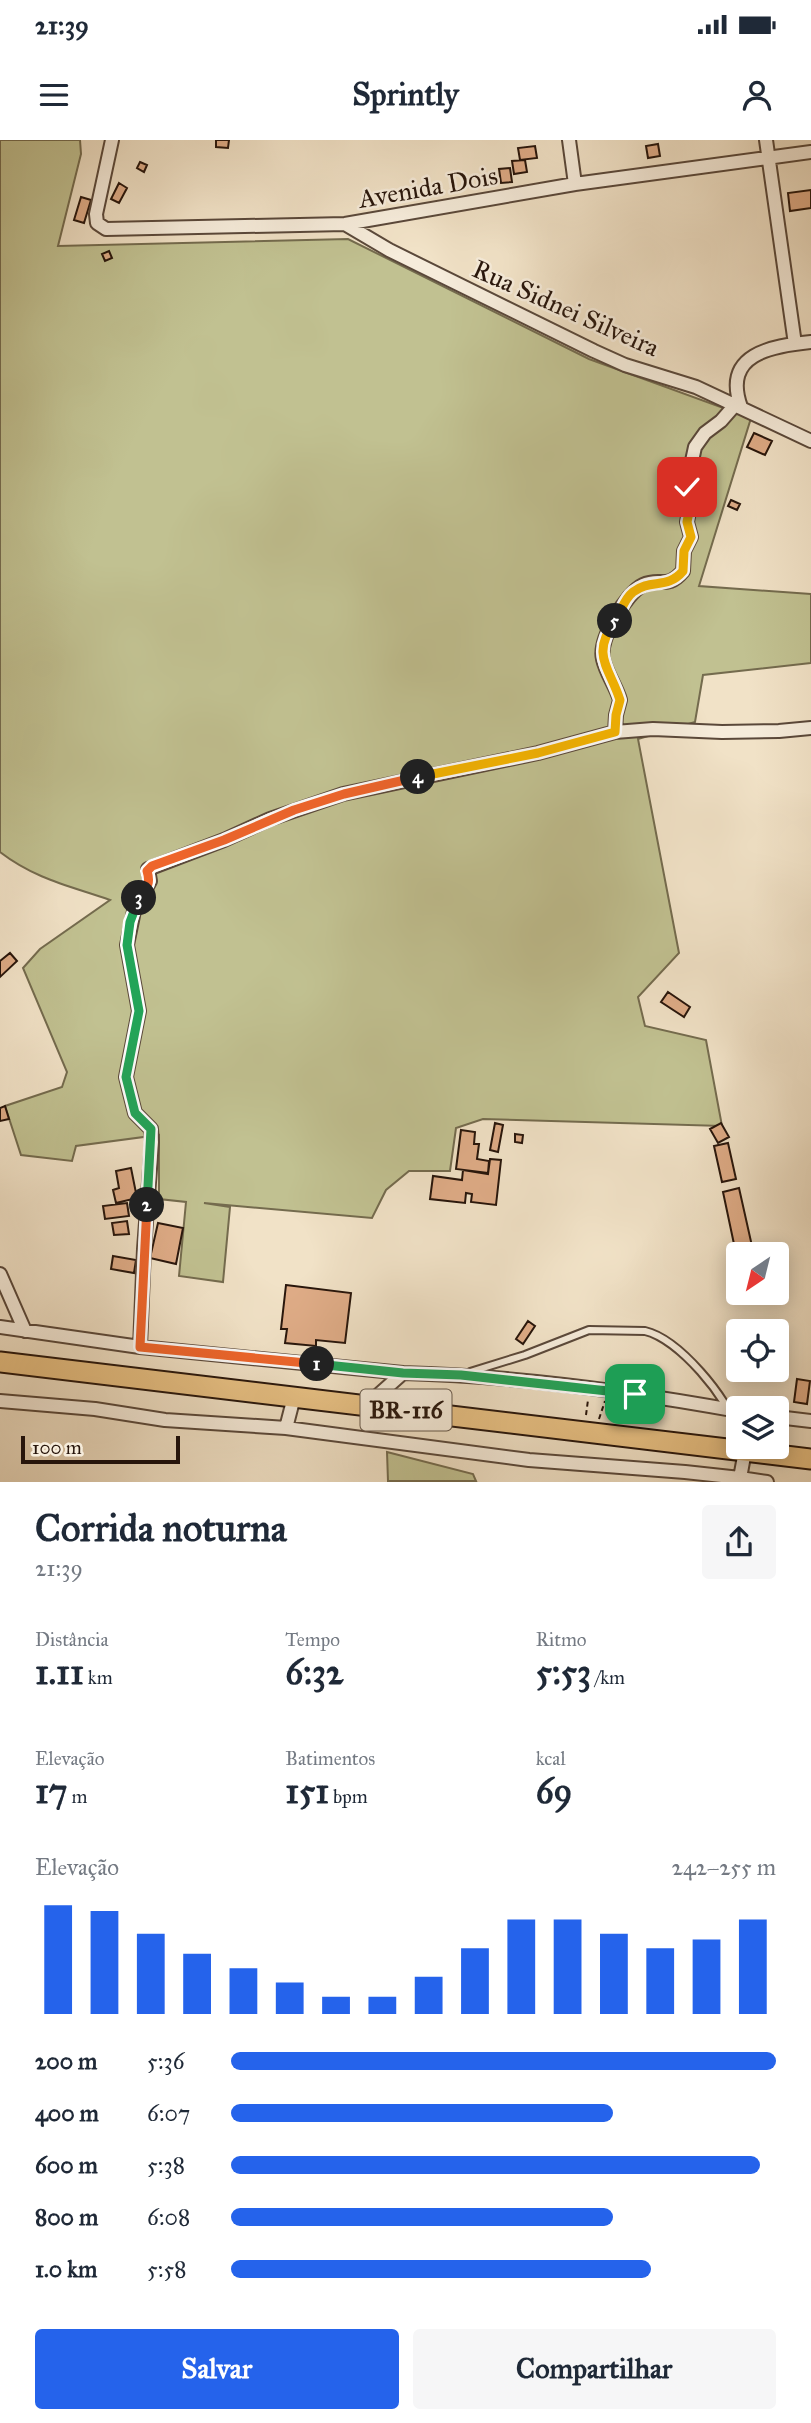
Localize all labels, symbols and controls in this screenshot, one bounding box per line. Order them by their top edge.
text: 21:39 [35,9,89,41]
text: Sprintly [352,75,459,114]
icon: menu [35,76,73,114]
icon: person [738,76,776,114]
street label: Avenida Dois [355,159,500,215]
street label: Rua Sidnei Silveira [468,253,664,363]
pin [657,457,717,517]
icon: check [668,468,706,506]
pin: 5 [598,603,632,638]
text: 5 [610,609,619,632]
pin: 4 [400,760,436,794]
text: 4 [412,765,423,788]
pin: 3 [122,880,156,916]
text: 3 [135,886,142,909]
pin: 2 [130,1188,164,1222]
text: 2 [142,1193,151,1216]
north arrow [726,1242,789,1306]
map controls [726,1242,789,1459]
button: locate [726,1319,789,1382]
pin: 1 [300,1346,334,1382]
text: 1 [313,1352,320,1375]
pin [605,1364,665,1424]
icon: arrive [616,1375,654,1413]
road number: BR-116 [360,1390,452,1430]
button: layers [726,1396,789,1459]
scale bar [21,1433,180,1464]
text: 100 m [32,1436,82,1459]
text: Corrida noturna [35,1505,287,1551]
button: share [702,1505,776,1579]
text: 21:39 [35,1554,83,1582]
text: Distância [35,1628,108,1651]
text: Tempo [285,1628,340,1651]
text: Ritmo [536,1628,587,1651]
text: 1.11 [35,1651,84,1694]
text: 6:32 [285,1651,343,1694]
text: 5:53 [536,1651,591,1694]
text: km [84,1666,113,1689]
text: /km [591,1666,625,1689]
text: Elevação [35,1747,104,1770]
text: Batimentos [285,1747,375,1770]
text: kcal [536,1747,566,1770]
text: 17 [35,1770,68,1813]
text: 151 [285,1770,329,1813]
text: 69 [536,1770,572,1813]
text: m [68,1785,88,1808]
text: bpm [329,1785,368,1808]
text: Elevação [35,1853,119,1881]
text: 242–255 m [672,1853,776,1881]
text: 200 m [35,2047,97,2075]
text: 5:36 [147,2047,184,2075]
text: 400 m [35,2099,99,2127]
text: 6:07 [147,2099,190,2127]
text: 600 m [35,2151,98,2179]
text: 5:38 [147,2151,185,2179]
text: 800 m [35,2203,98,2231]
text: 6:08 [147,2203,190,2231]
text: 1.0 km [35,2255,97,2283]
text: 5:58 [147,2255,186,2283]
button: Salvar [35,2329,399,2409]
button: Compartilhar [413,2329,776,2409]

